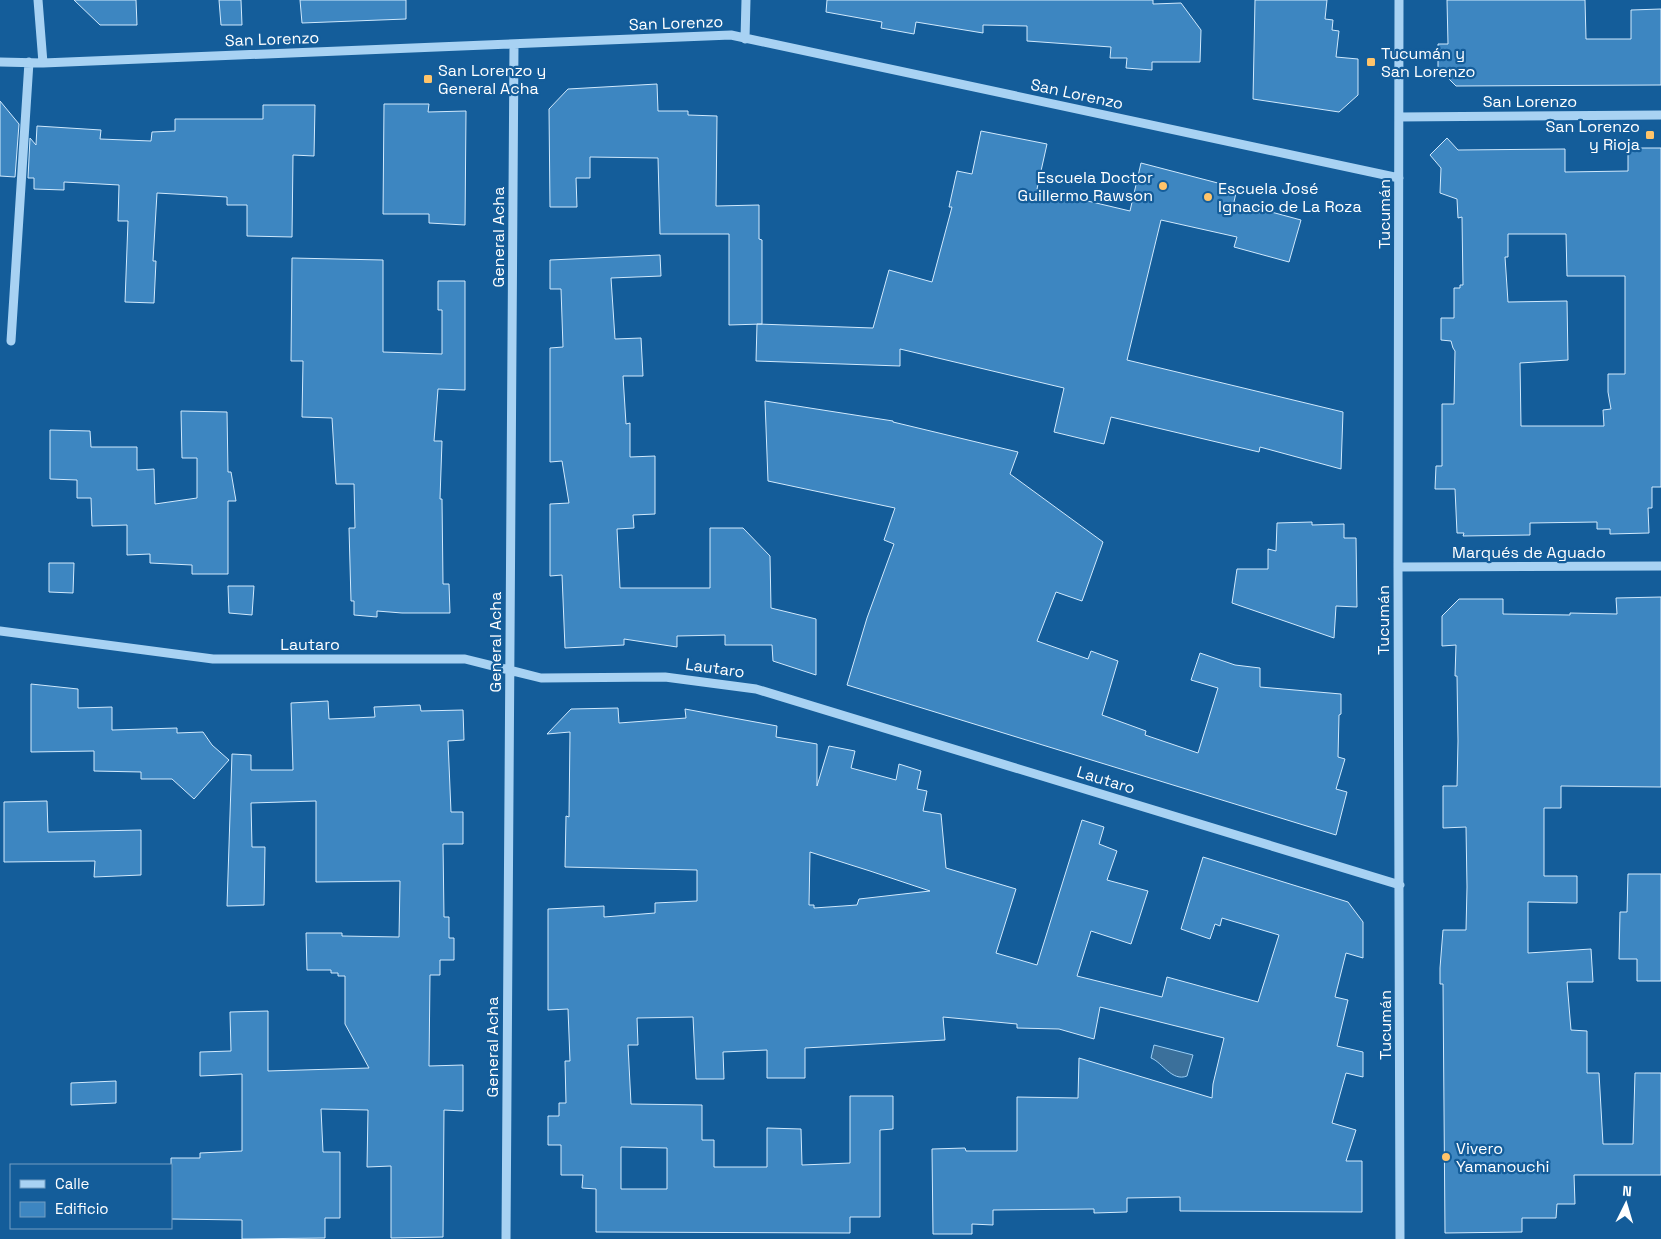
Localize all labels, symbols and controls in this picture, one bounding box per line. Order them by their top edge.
street label: San Lorenzo [628,11,724,35]
street label: San Lorenzo [224,27,320,51]
place label: Tucumán y San Lorenzo [1381,43,1475,82]
marker: Tucumán y San Lorenzo [1365,56,1377,68]
place label: San Lorenzo y General Acha [438,60,546,99]
marker: San Lorenzo y General Acha [422,73,434,85]
street label: San Lorenzo [1029,74,1125,114]
street label: San Lorenzo [1483,91,1577,112]
place label: San Lorenzo y Rioja [1546,116,1640,155]
marker: San Lorenzo y Rioja [1644,129,1656,141]
place label: Escuela Doctor Guillermo Rawson [1018,167,1153,206]
place label: Escuela José Ignacio de La Roza [1218,178,1362,217]
street label: Tucumán [1374,179,1395,249]
marker: Escuela Doctor Guillermo Rawson [1157,180,1169,192]
street label: General Acha [488,187,509,287]
marker: Escuela José Ignacio de La Roza [1202,191,1214,203]
street label: Marqués de Aguado [1452,542,1606,563]
street label: Tucumán [1373,585,1394,655]
street label: General Acha [485,592,506,692]
street label: Lautaro [280,634,340,655]
street label: Lautaro [684,653,746,683]
street label: Lautaro [1074,761,1138,799]
street label: Tucumán [1375,990,1396,1060]
street label: General Acha [482,997,503,1097]
place label: Vivero Yamanouchi [1456,1138,1549,1177]
marker: Vivero Yamanouchi [1440,1151,1452,1163]
legend [10,1164,172,1229]
text: Calle [55,1174,90,1193]
north arrow [1601,1179,1651,1229]
text: N [1622,1182,1633,1200]
text: Edificio [55,1199,109,1218]

